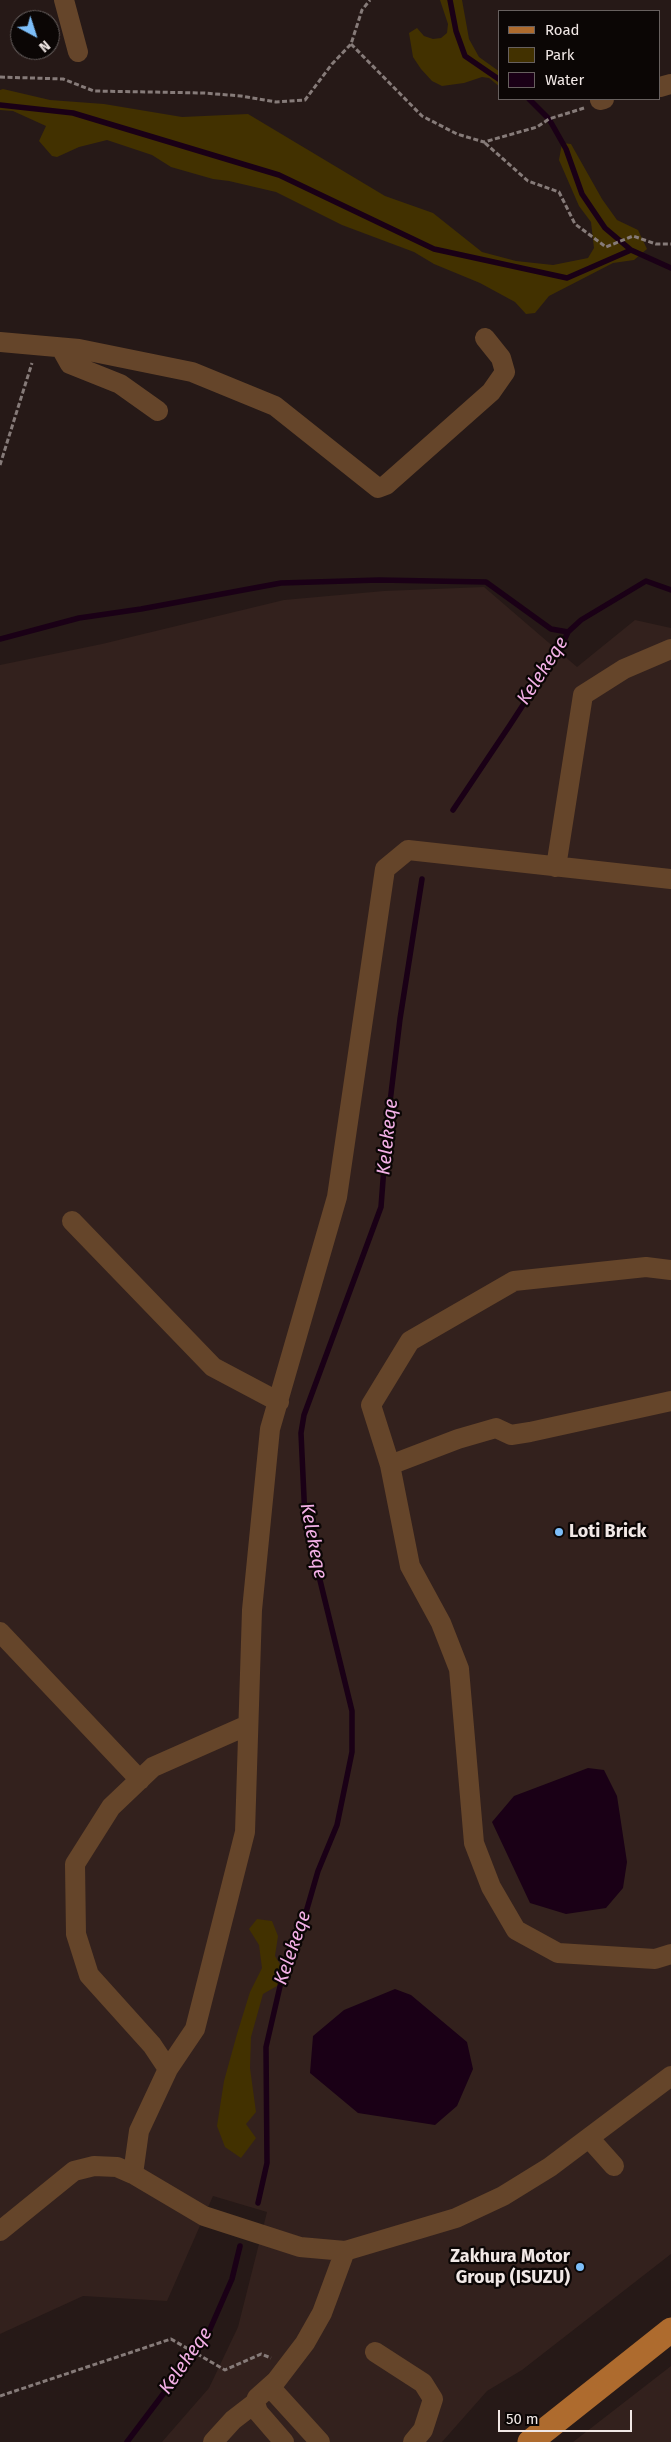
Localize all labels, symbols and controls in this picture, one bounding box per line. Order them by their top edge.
north arrow [10,10,60,60]
legend [498,10,661,100]
text: Road [545,21,580,39]
text: N [35,37,53,56]
text: Park [545,46,575,64]
text: Water [545,71,584,89]
water label: Kelekeqe [513,633,573,709]
water label: Kelekeqe [373,1098,403,1176]
water label: Kelekeqe [294,1501,332,1581]
place label: Loti Brick [569,1521,647,1543]
marker: Loti Brick [553,1526,565,1538]
water label: Kelekeqe [270,1908,316,1988]
place label: Zakhura Motor Group (ISUZU) [450,2246,570,2288]
marker: Zakhura Motor Group (ISUZU) [574,2261,586,2273]
water label: Kelekeqe [155,2323,217,2399]
scale bar [501,2400,635,2432]
text: 50 m [506,2410,539,2428]

